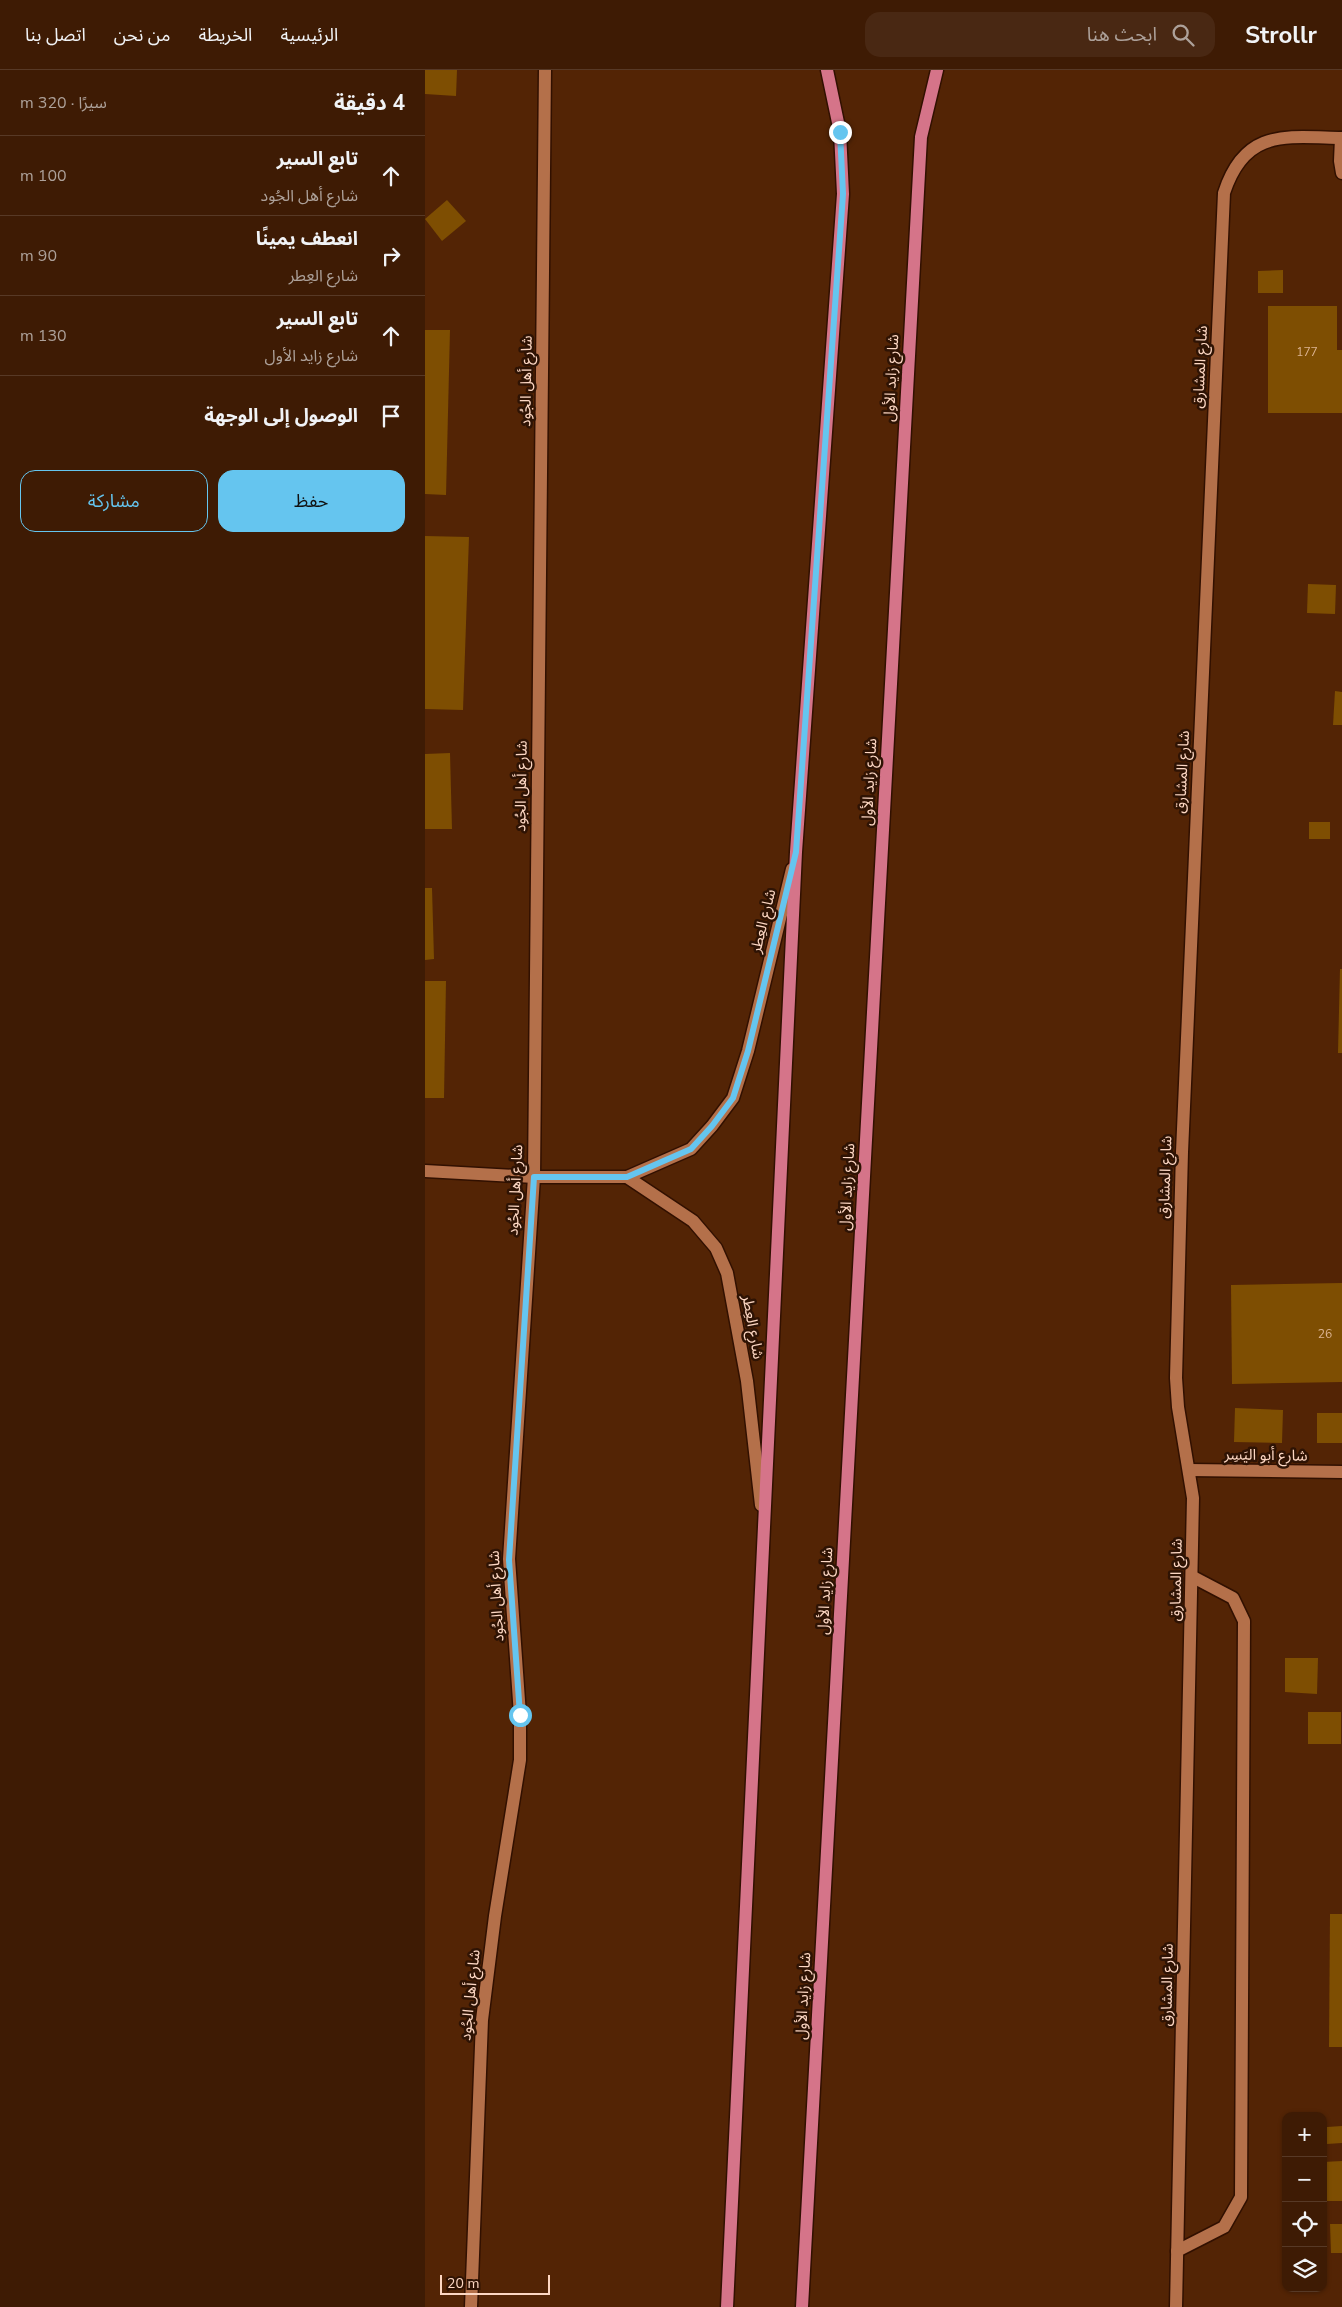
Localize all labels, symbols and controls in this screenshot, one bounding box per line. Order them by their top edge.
search box [865,12,1215,57]
text: Strollr [1245,19,1317,51]
icon: search [1169,21,1197,49]
text: ابحث هنا [1087,22,1157,48]
text: اتصل بنا [25,23,86,47]
text: من نحن [114,23,170,47]
text: الخريطة [198,23,252,47]
text: الرئيسية [280,23,338,47]
text: 4 دقيقة [334,89,405,117]
text: سيرًا · 320 m [20,92,107,114]
route end [829,121,852,144]
text: تابع السير [277,146,358,172]
icon: ahead [377,162,405,190]
text: 100 m [20,165,67,187]
text: شارع أهل الجُود [261,185,358,207]
text: انعطف يمينًا [256,226,358,252]
icon: right [377,242,405,270]
text: 90 m [20,245,57,267]
text: شارع العِطر [289,265,358,287]
text: تابع السير [277,306,358,332]
icon: ahead [377,322,405,350]
text: 130 m [20,325,67,347]
street label: شارع المشارق [1188,325,1214,409]
street label: شارع زايد الأول [879,334,905,422]
street label: شارع أهل الجُود [515,335,539,427]
house number: 177 [1296,344,1318,360]
text: شارع زايد الأول [265,345,358,367]
icon: arrive [377,402,405,430]
text: الوصول إلى الوجهة [204,403,358,429]
button: مشاركة [20,470,208,532]
button: حفظ [218,470,405,532]
street label: شارع المشارق [1170,730,1196,814]
street label: شارع زايد الأول [857,738,883,826]
street label: شارع أهل الجُود [510,740,534,832]
street label: شارع العِطر [745,887,783,956]
street label: شارع المشارق [1154,1135,1178,1219]
street label: شارع زايد الأول [835,1143,861,1231]
street label: شارع أهل الجُود [503,1144,529,1236]
street label: شارع العِطر [735,1292,769,1361]
house number: 26 [1318,1326,1332,1342]
street label: شارع أبو اليَسِر [1223,1444,1308,1468]
street label: شارع المشارق [1165,1538,1189,1622]
street label: شارع زايد الأول [813,1547,839,1635]
street label: شارع أهل الجُود [484,1550,510,1642]
route start [509,1704,532,1727]
street label: شارع المشارق [1156,1943,1180,2027]
street label: شارع أهل الجُود [455,1948,487,2042]
street label: شارع زايد الأول [791,1952,817,2040]
map controls [1282,2112,1327,2292]
button: + [1282,2112,1327,2157]
button: − [1282,2157,1327,2202]
button: locate [1282,2202,1327,2247]
button: layers [1282,2247,1327,2292]
scale bar [440,2272,550,2295]
text: 20 m [447,2274,479,2293]

